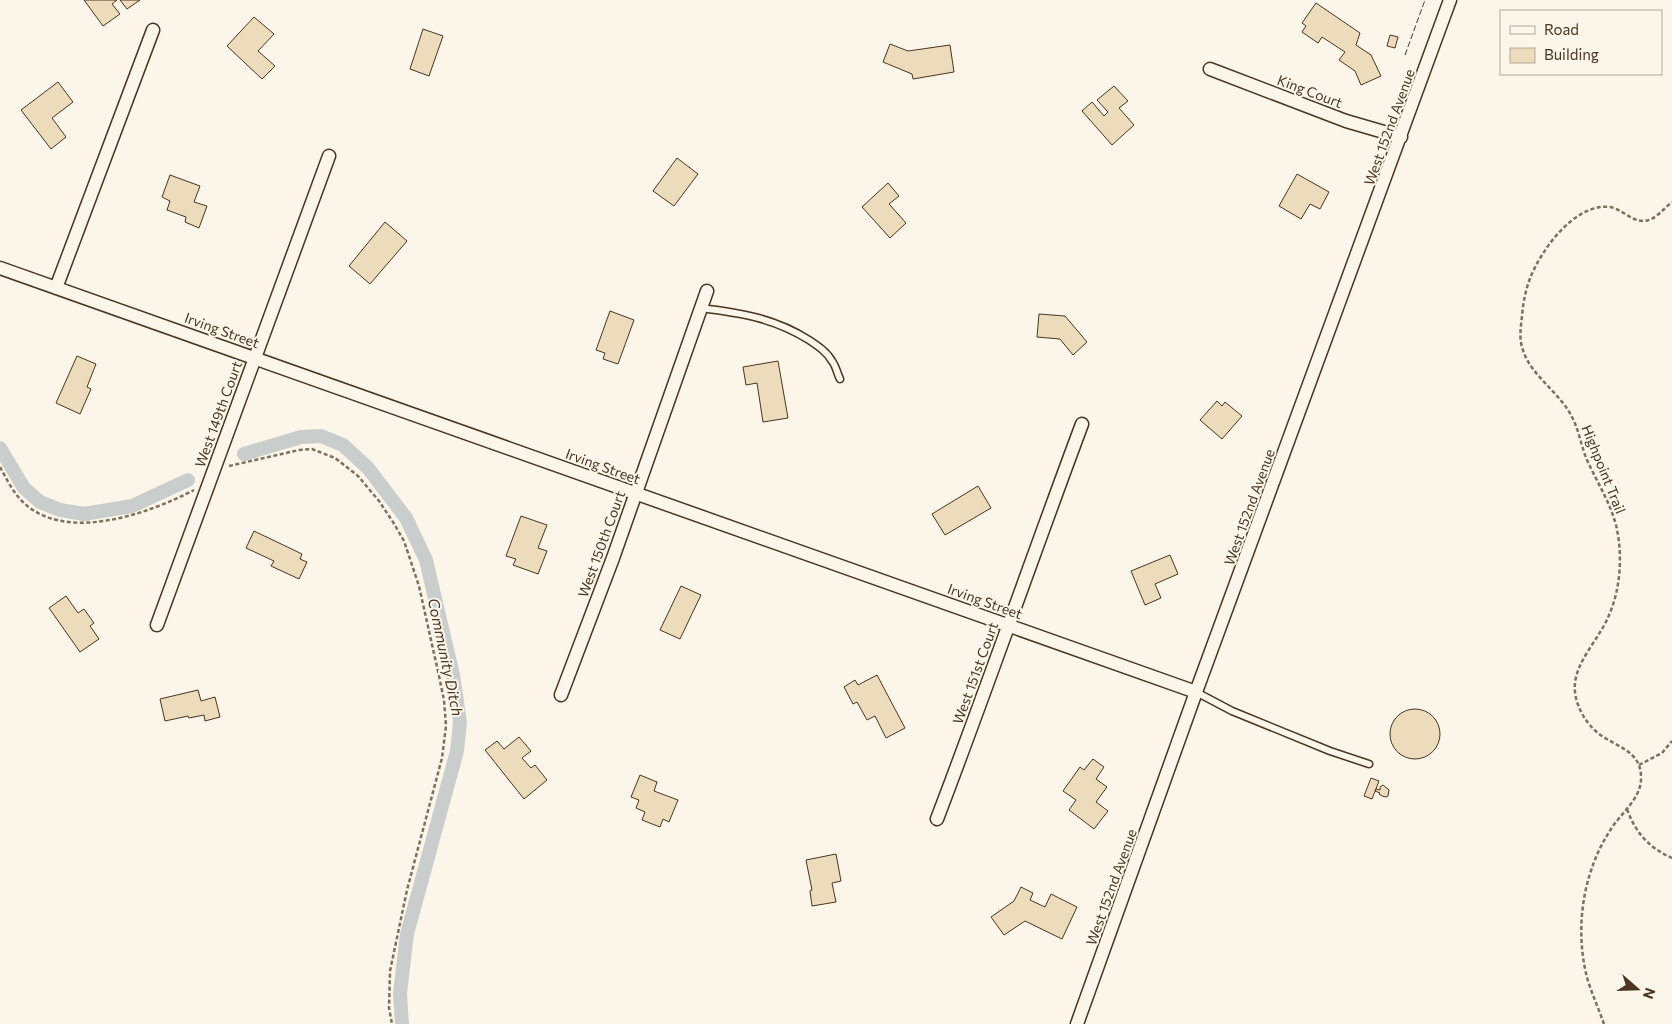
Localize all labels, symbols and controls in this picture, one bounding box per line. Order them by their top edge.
legend [1500,10,1662,75]
text: Road [1544,20,1579,38]
text: Building [1544,45,1599,63]
street label: West 152nd Avenue [1360,66,1418,188]
street label: King Court [1275,71,1345,111]
street label: Irving Street [182,309,262,351]
street label: West 149th Court [191,358,245,469]
street label: Highpoint Trail [1578,422,1630,516]
street label: Irving Street [563,445,643,487]
street label: West 152nd Avenue [1220,446,1278,568]
street label: West 150th Court [574,488,628,600]
street label: Irving Street [945,580,1025,622]
water label: Community Ditch [425,596,467,718]
street label: West 151st Court [949,619,1001,726]
street label: West 152nd Avenue [1082,826,1140,948]
north arrow [1612,964,1662,1014]
text: N [1640,986,1659,1001]

